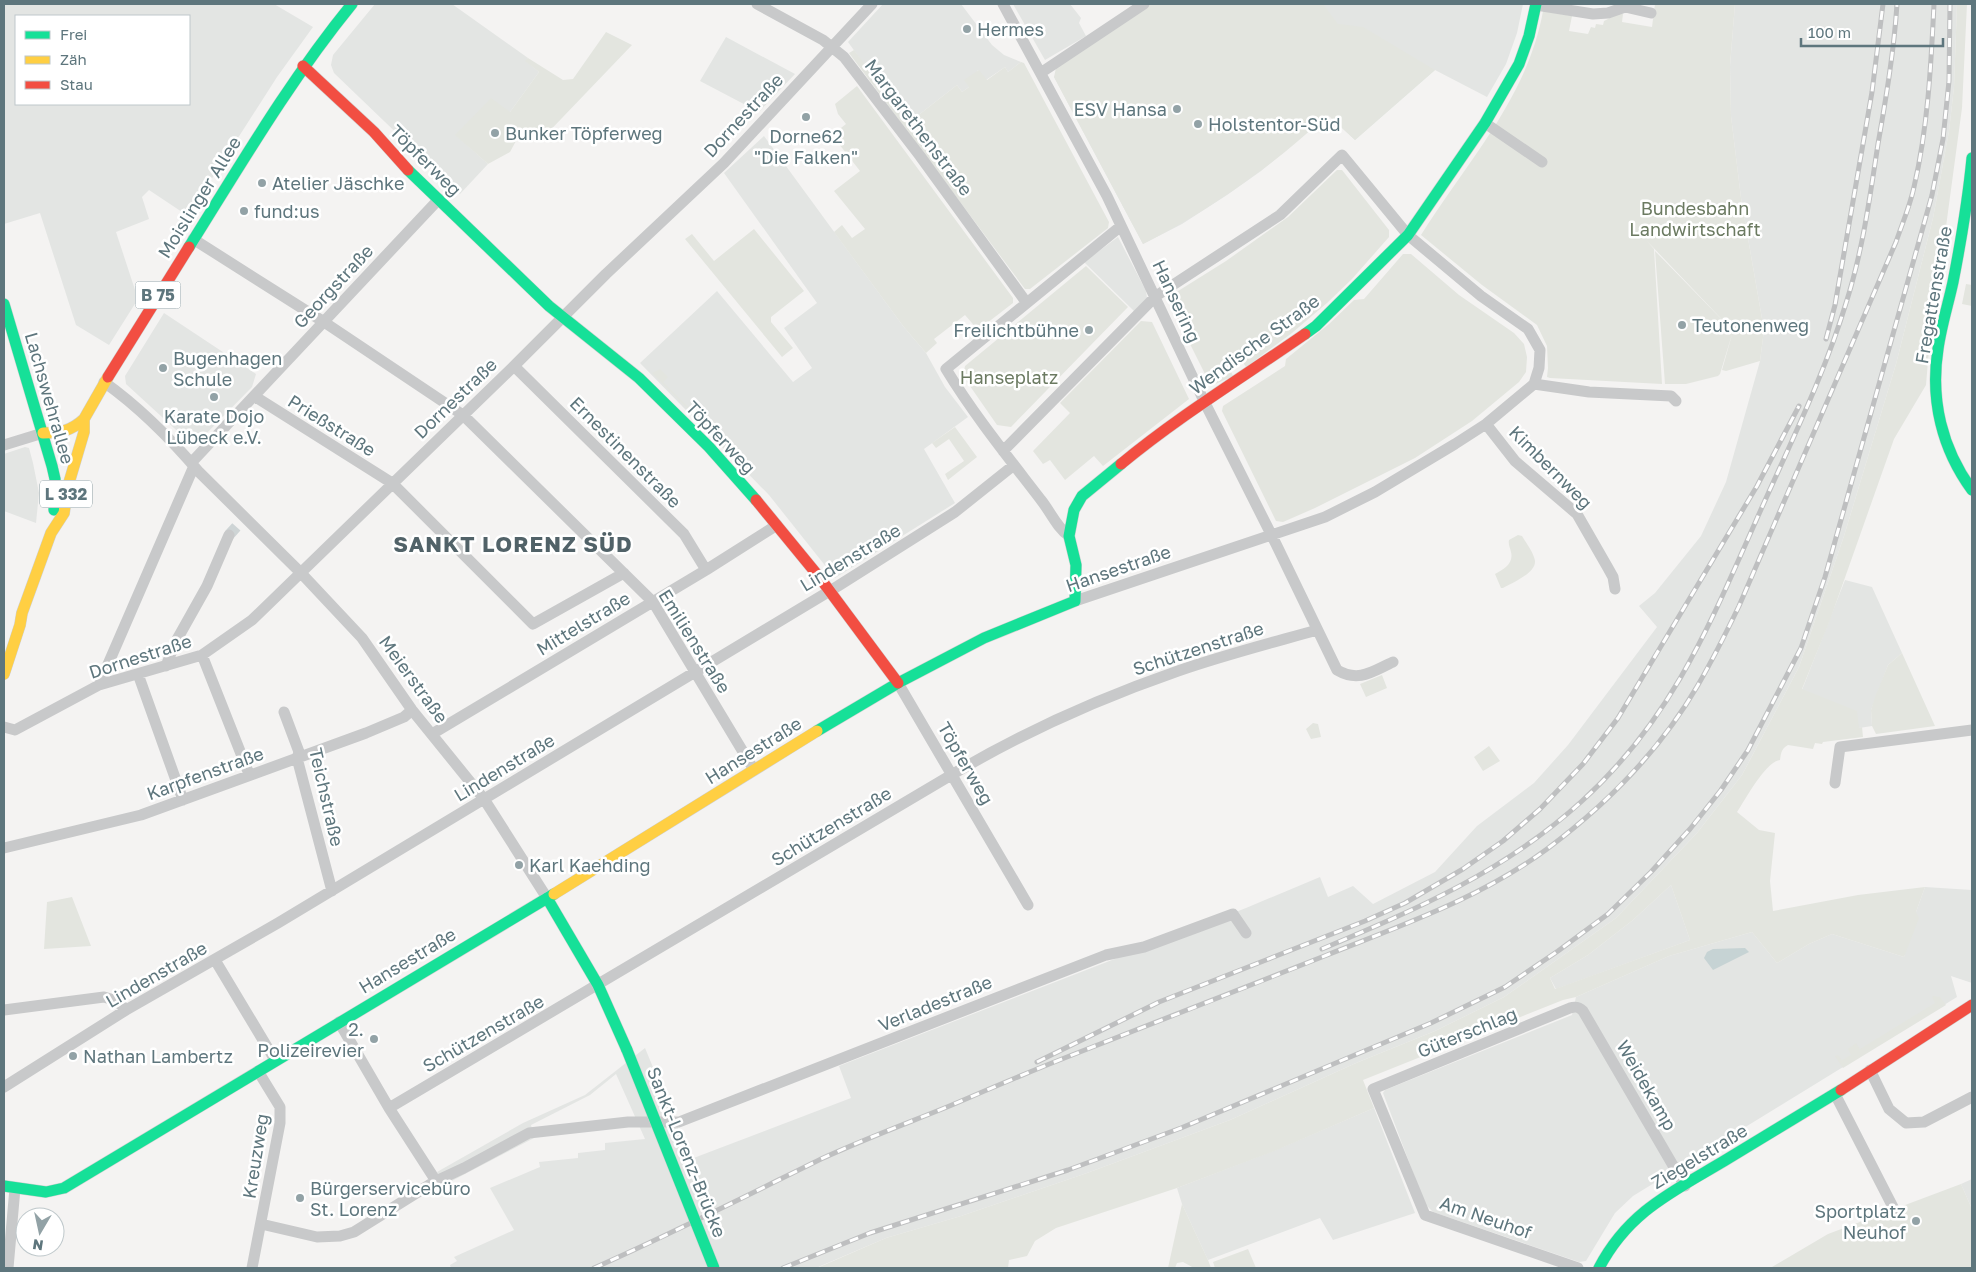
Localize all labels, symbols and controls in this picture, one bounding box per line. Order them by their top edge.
legend [15,15,190,105]
scale bar [1801,15,1944,47]
place label: Hermes [977,18,1044,40]
marker: Hermes [961,23,973,35]
text: 100 m [1808,23,1851,41]
text: Frei [60,25,87,43]
text: Zäh [60,50,87,68]
street label: Margarethenstraße [860,54,978,200]
street label: Dornestraße [699,69,787,161]
text: Stau [60,75,93,93]
place label: ESV Hansa [1074,98,1167,120]
marker: ESV Hansa [1171,103,1183,115]
marker: Dorne62 "Die Falken" [800,111,812,123]
place label: Holstentor-Süd [1208,113,1341,135]
marker: Holstentor-Süd [1192,118,1204,130]
street label: Töpferweg [386,120,466,200]
place label: Bunker Töpferweg [505,122,663,144]
place label: Dorne62 "Die Falken" [754,125,858,168]
marker: Bunker Töpferweg [489,127,501,139]
street label: Moislinger Allee [153,132,245,262]
place label: Atelier Jäschke [272,172,404,194]
marker: Atelier Jäschke [256,177,268,189]
park label: Bundesbahn Landwirtschaft [1629,197,1761,240]
place label: fund:us [254,200,319,222]
marker: fund:us [238,205,250,217]
street label: Fregattenstraße [1910,224,1956,366]
street label: Georgstraße [289,240,377,332]
street label: Hansering [1148,256,1206,346]
road number: B 75 [136,282,180,308]
street label: Wendische Straße [1185,289,1323,399]
place label: Teutonenweg [1692,314,1809,336]
place label: Freilichtbühne [953,319,1079,341]
marker: Teutonenweg [1676,319,1688,331]
marker: Freilichtbühne [1083,324,1095,336]
street label: Lachswehrallee [21,330,79,466]
place label: Bugenhagen Schule [173,347,282,390]
street label: Dornestraße [409,353,501,443]
marker: Bugenhagen Schule [157,362,169,374]
park label: Hanseplatz [960,366,1058,388]
street label: Prießstraße [284,389,380,461]
marker: Karate Dojo Lübeck e.V. [208,391,220,403]
street label: Ernestinenstraße [566,392,686,512]
street label: Töpferweg [682,396,760,478]
place label: Karate Dojo Lübeck e.V. [164,405,264,448]
street label: Kimbernweg [1505,421,1597,513]
road number: L 332 [40,480,92,508]
street label: Lindenstraße [796,518,904,596]
district label: SANKT LORENZ SÜD [393,530,633,557]
street label: Hansestraße [1063,540,1173,596]
street label: Emilienstraße [654,585,736,697]
street label: Mittelstraße [532,586,634,660]
street label: Schützenstraße [1130,616,1266,680]
street label: Dornestraße [86,629,194,683]
street label: Meierstraße [375,631,453,727]
street label: Hansestraße [701,712,805,788]
street label: Töpferweg [934,718,998,808]
street label: Lindenstraße [450,728,558,806]
street label: Karpfenstraße [144,742,266,804]
street label: Teichstraße [305,746,349,848]
street label: Schützenstraße [767,782,895,870]
place label: Karl Kaehding [529,854,651,876]
marker: Karl Kaehding [513,859,525,871]
street label: Hansestraße [354,922,460,998]
street label: Lindenstraße [101,936,211,1012]
street label: Verladestraße [875,970,995,1036]
street label: Schützenstraße [419,989,547,1077]
street label: Güterschlag [1414,1002,1520,1062]
place label: 2. Polizeirevier [257,1018,364,1061]
marker: 2. Polizeirevier [368,1033,380,1045]
street label: Weidekamp [1612,1036,1682,1134]
place label: Nathan Lambertz [83,1045,233,1067]
marker: Nathan Lambertz [67,1050,79,1062]
street label: Sankt-Lorenz-Brücke [643,1064,731,1240]
street label: Kreuzweg [237,1112,273,1200]
street label: Ziegelstraße [1647,1119,1751,1193]
place label: Bürgerservicebüro St. Lorenz [310,1177,471,1220]
street label: Am Neuhof [1437,1191,1535,1243]
marker: Bürgerservicebüro St. Lorenz [294,1192,306,1204]
place label: Sportplatz Neuhof [1814,1200,1906,1243]
north arrow [15,1207,65,1257]
marker: Sportplatz Neuhof [1910,1215,1922,1227]
text: N [31,1236,44,1255]

